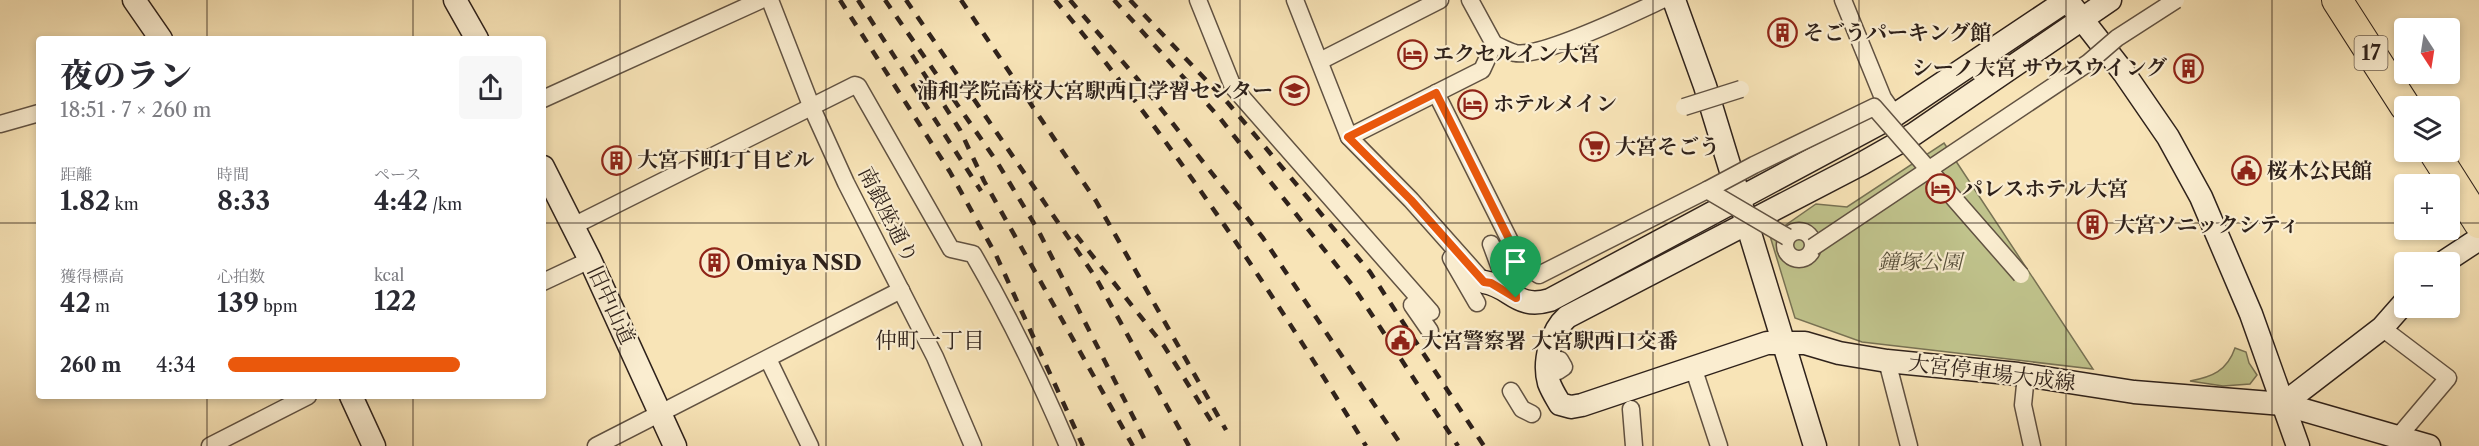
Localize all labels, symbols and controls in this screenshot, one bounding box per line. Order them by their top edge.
building icon: そごうパーキング館 [1766,17,1798,49]
north arrow [2394,18,2460,84]
map controls [2394,18,2460,318]
place label: そごうパーキング館 [1803,20,1991,45]
road number: 17 [2354,36,2388,70]
hotel icon: エクセルイン大宮 [1396,38,1428,70]
place label: エクセルイン大宮 [1433,41,1600,66]
building icon: シーノ大宮 サウスウイング [2172,52,2204,84]
text: 夜のラン [60,55,192,96]
place label: シーノ大宮 サウスウイング [1912,55,2167,80]
button: share [459,56,522,119]
school or university icon: 浦和学院高校大宮駅西口学習センター [1278,75,1310,107]
place label: 浦和学院高校大宮駅西口学習センター [917,78,1273,103]
hotel icon: ホテルメイン [1456,88,1488,120]
place label: ホテルメイン [1493,91,1617,116]
button: layers [2394,96,2460,162]
text: 18:51 · 7 × 260 m [60,98,211,122]
supermarket icon: 大宮そごう [1578,131,1610,163]
place label: 大宮そごう [1615,134,1720,159]
building icon: 大宮下町1丁目ビル [600,144,632,176]
place label: 大宮下町1丁目ビル [637,147,814,172]
public building icon: 桜木公民館 [2230,155,2262,187]
place label: 桜木公民館 [2267,158,2372,183]
street label: 南銀座通り [853,162,923,267]
text: 距離 [60,164,92,184]
text: 時間 [217,164,249,184]
text: ペース [374,164,421,184]
hotel icon: パレスホテル大宮 [1925,173,1957,205]
button: + [2394,174,2460,240]
place label: パレスホテル大宮 [1962,176,2128,201]
text: 1.82 [60,185,110,217]
text: 8:33 [217,185,270,217]
text: 4:42 [374,185,428,217]
text: km [110,194,139,214]
text: /km [428,194,462,214]
building icon: 大宮ソニックシティ [2077,209,2109,241]
place label: 大宮ソニックシティ [2114,212,2300,237]
pin [1490,236,1541,298]
icon: arrive [1499,245,1532,278]
building icon: Omiya NSD [699,247,731,279]
park label: 鐘塚公園 [1878,249,1965,274]
place label: Omiya NSD [736,250,862,275]
button: − [2394,252,2460,318]
street label: 旧中山道 [582,261,641,348]
text: kcal [374,265,404,285]
text: 獲得標高 [60,266,124,286]
text: 心拍数 [217,266,265,286]
text: 122 [374,285,416,317]
text: 42 [60,287,91,319]
text: 139 [217,287,259,319]
text: m [91,296,110,316]
text: bpm [259,296,298,316]
public building icon: 大宮警察署 大宮駅西口交番 [1384,325,1416,357]
district label: 仲町一丁目 [875,327,985,354]
place label: 大宮警察署 大宮駅西口交番 [1421,328,1678,353]
street label: 大宮停車場大成線 [1907,350,2077,395]
text: 260 m [60,353,121,377]
text: 4:34 [156,353,196,377]

